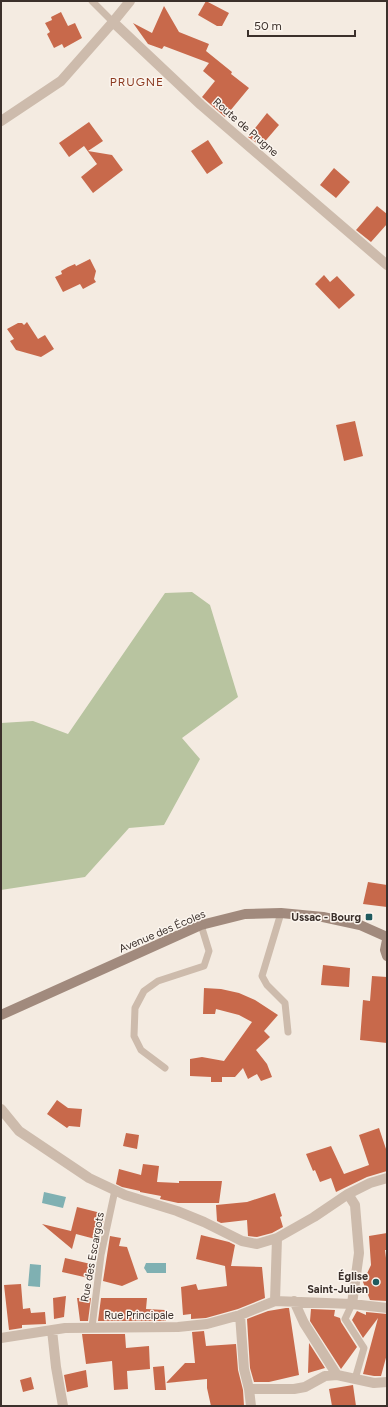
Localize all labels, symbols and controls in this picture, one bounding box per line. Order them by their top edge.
scale bar [248,12,355,38]
text: 50 m [254,19,282,33]
district label: PRUGNE [110,75,164,89]
street label: Route de Prugne [210,96,281,159]
street label: Avenue des Écoles [117,907,207,956]
place label: Ussac - Bourg [291,911,361,924]
marker: Ussac - Bourg [364,912,374,922]
street label: Rue des Escargots [78,1211,107,1303]
place label: Église Saint-Julien [307,1269,368,1296]
marker: Église Saint-Julien [371,1277,381,1287]
street label: Rue Principale [104,1309,174,1322]

